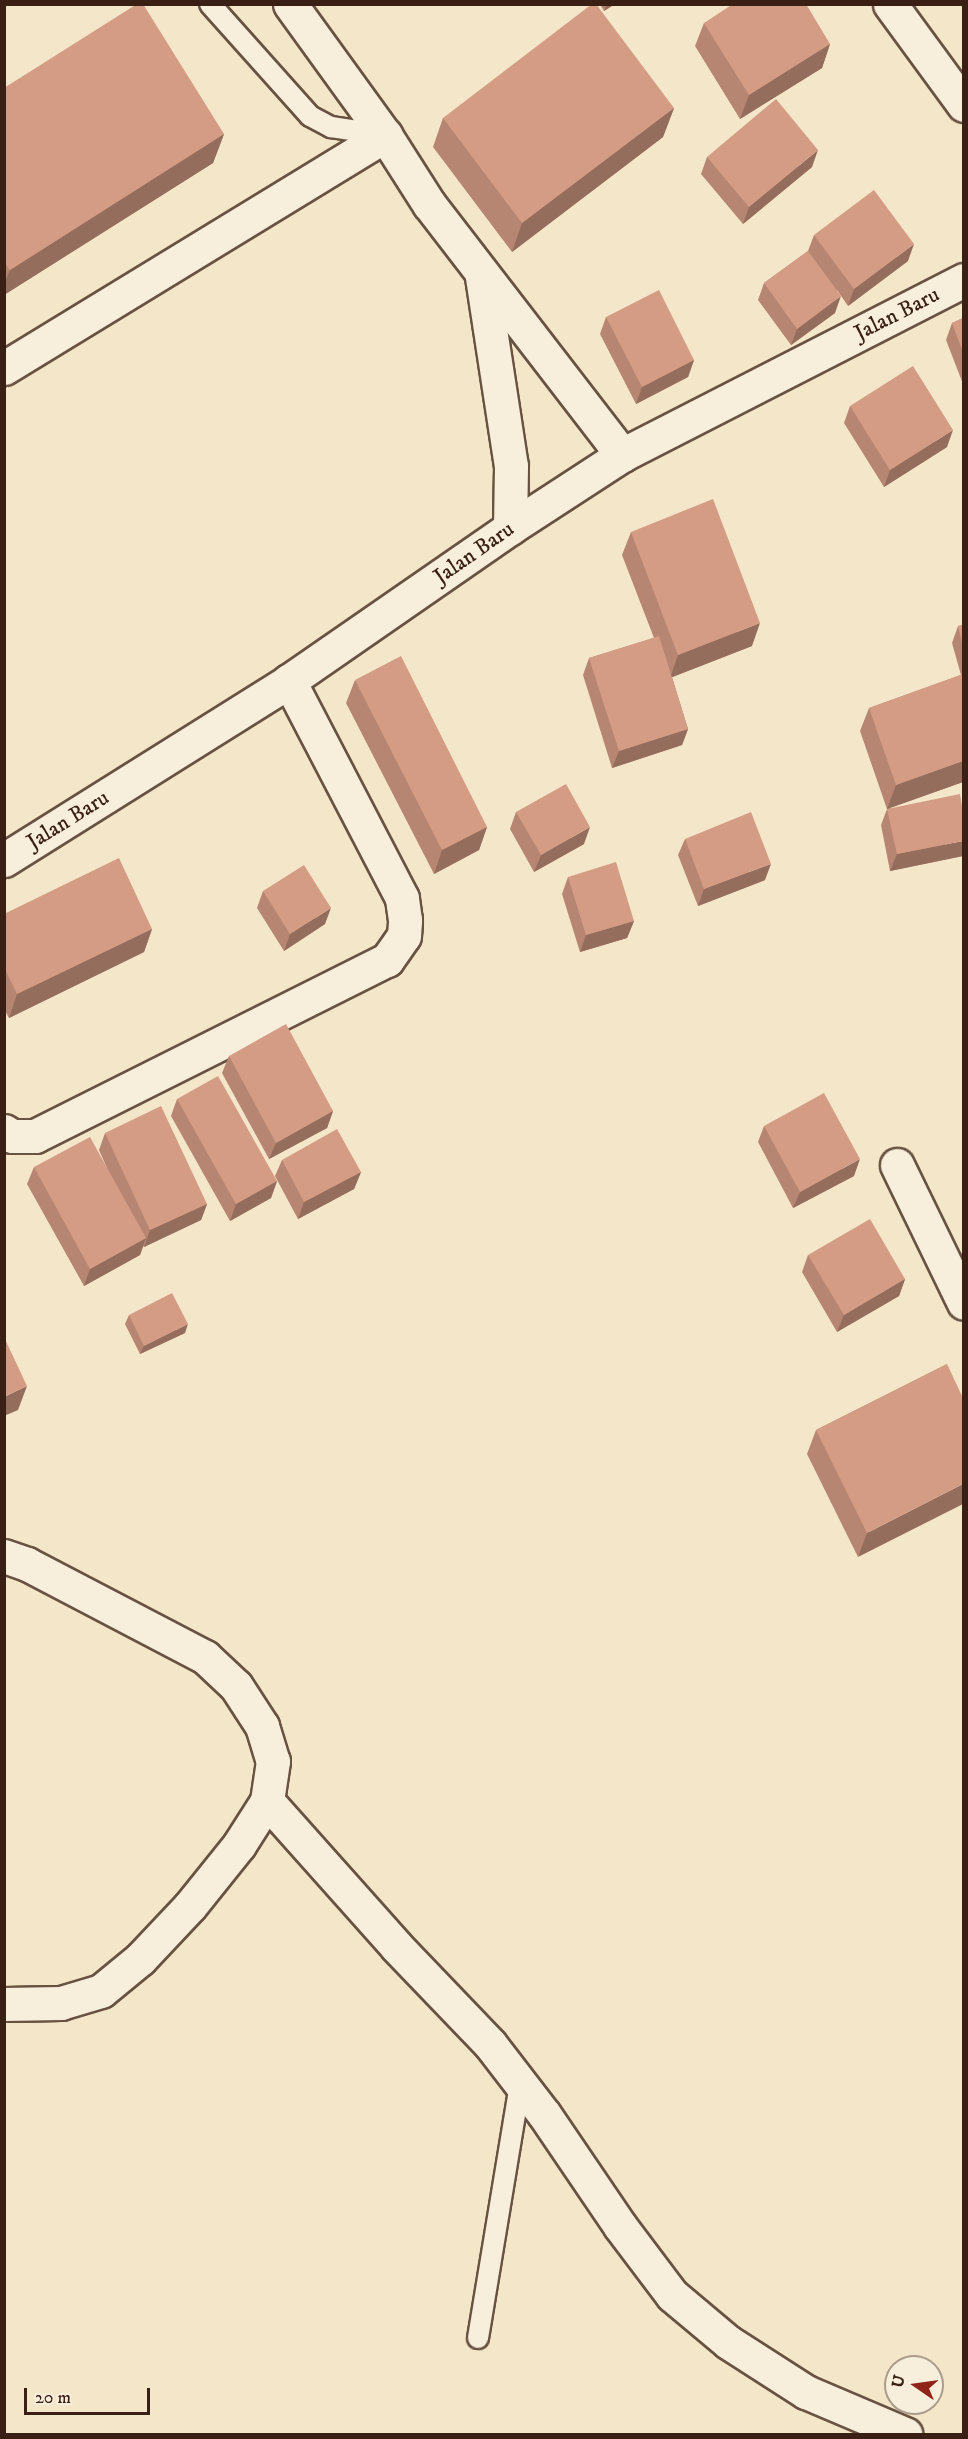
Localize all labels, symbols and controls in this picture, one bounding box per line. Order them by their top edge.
street label: Jalan Baru [850,281,944,347]
street label: Jalan Baru [429,516,519,590]
street label: Jalan Baru [22,784,114,856]
north arrow [884,2355,944,2415]
text: U [887,2373,910,2390]
scale bar [27,2376,153,2414]
text: 20 m [35,2387,71,2409]

